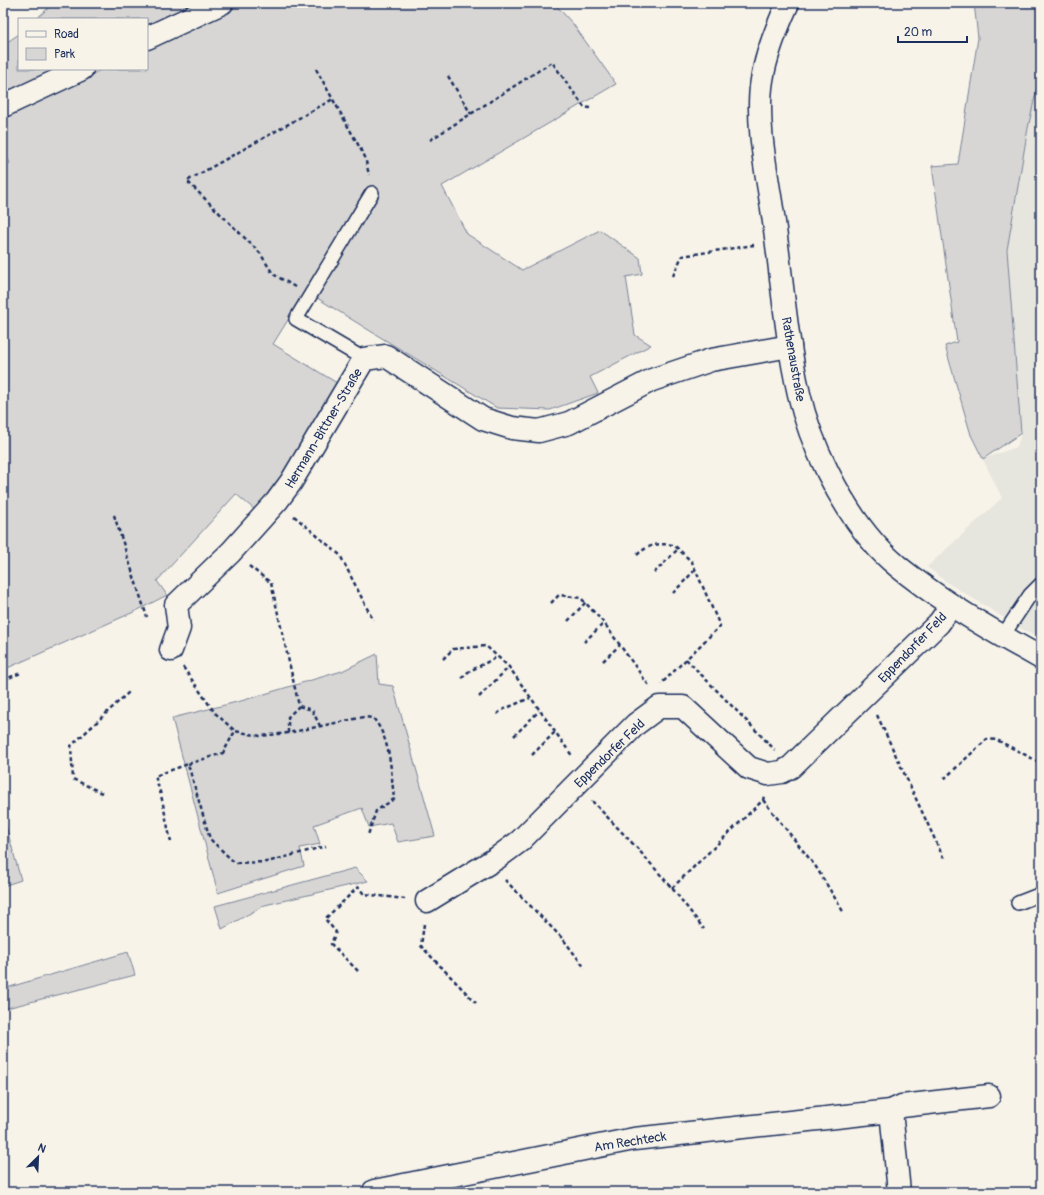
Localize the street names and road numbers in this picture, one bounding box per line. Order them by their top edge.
street label: Rathenaustraße [778,316,808,403]
street label: Hermann-Bittner-Straße [282,365,366,491]
street label: Eppendorfer Feld [875,609,950,686]
street label: Eppendorfer Feld [571,716,648,791]
street label: Am Rechteck [593,1128,668,1156]

